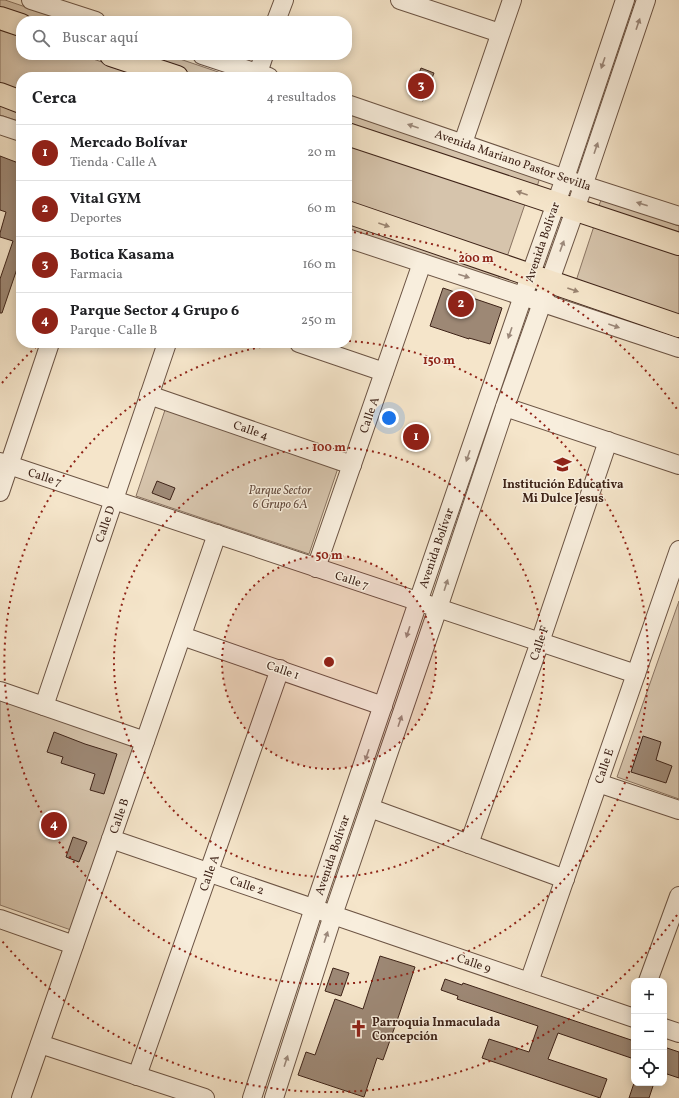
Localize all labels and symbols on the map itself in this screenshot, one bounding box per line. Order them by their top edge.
one-way arrow [635,18,641,30]
one-way arrow [600,58,606,70]
pin: 3 [408,71,434,101]
one-way arrow [406,123,418,129]
street label: Avenida Mariano Pastor Sevilla [432,127,593,195]
one-way arrow [593,141,599,153]
one-way arrow [516,189,528,195]
street label: Avenida Bolívar [522,200,564,285]
one-way arrow [636,201,648,207]
one-way arrow [378,222,390,228]
one-way arrow [560,239,566,251]
text: 200 m [458,251,494,267]
one-way arrow [458,274,470,280]
one-way arrow [568,287,580,293]
pin: 2 [448,289,474,319]
one-way arrow [608,323,620,329]
one-way arrow [507,327,513,339]
text: 150 m [423,353,455,369]
street label: Calle A [356,394,384,436]
your location [379,408,399,428]
street label: Calle 4 [231,417,270,444]
pin: 1 [403,422,429,452]
text: 100 m [312,440,346,456]
one-way arrow [465,450,471,462]
school or university icon: Institución Educativa Mi Dulce Jesus [553,455,573,475]
street label: Calle 7 [26,465,64,491]
place label: Institución Educativa Mi Dulce Jesus [502,477,624,507]
park label: Parque Sector 6 Grupo 6A [249,483,312,513]
street label: Calle D [92,504,120,545]
street label: Avenida Bolívar [416,506,458,591]
text: 50 m [315,548,343,564]
street label: Calle 7 [333,568,371,594]
one-way arrow [443,579,449,591]
street label: Calle F [527,624,553,663]
one-way arrow [405,626,411,638]
centre of rings [322,655,336,669]
street label: Calle 1 [264,658,301,684]
one-way arrow [397,715,403,727]
street label: Calle E [591,747,618,786]
one-way arrow [363,749,369,761]
street label: Calle B [106,796,133,836]
pin: 4 [41,810,67,840]
street label: Avenida Bolívar [312,813,354,898]
street label: Calle A [196,852,224,894]
street label: Calle 2 [227,873,266,899]
one-way arrow [323,931,329,943]
street label: Calle 9 [454,951,493,977]
place label: Parroquia Inmaculada Concepción [372,1015,501,1045]
church icon: Parroquia Inmaculada Concepción [349,1019,369,1039]
one-way arrow [283,1055,289,1067]

